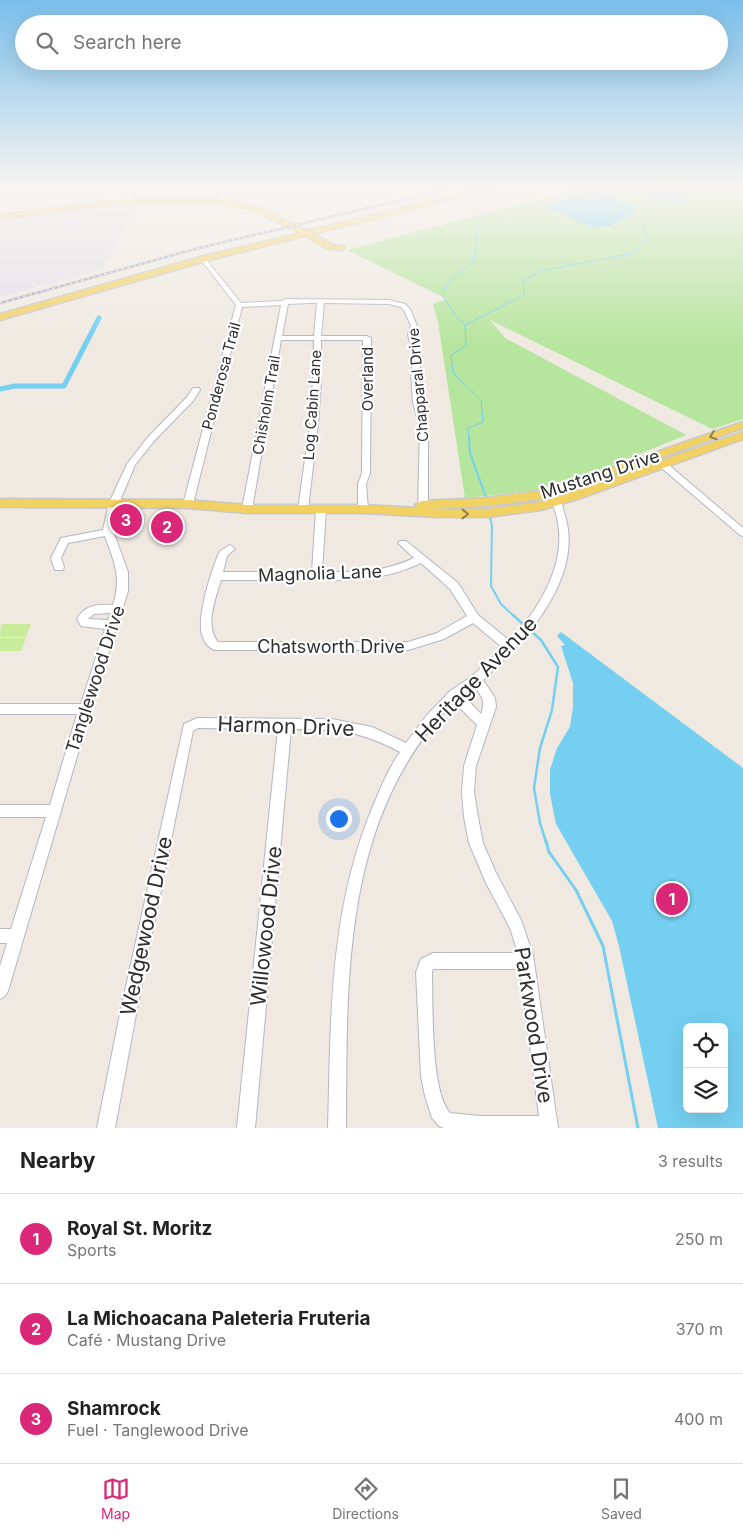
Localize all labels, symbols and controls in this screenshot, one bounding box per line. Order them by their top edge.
search box [15,15,728,70]
icon: search [33,29,61,57]
text: Search here [73,31,182,54]
street label: Ponderosa Trail [198,320,244,432]
street label: Chapparal Drive [404,327,432,443]
street label: Overland [358,347,377,411]
street label: Log Cabin Lane [299,349,325,461]
street label: Chisholm Trail [248,354,284,456]
one-way arrow [709,430,717,440]
street label: Mustang Drive [538,445,662,503]
pin: 3 [110,501,142,539]
pin: 2 [151,508,183,546]
one-way arrow [461,508,469,519]
street label: Magnolia Lane [258,560,382,586]
street label: Tanglewood Drive [61,603,129,755]
street label: Heritage Avenue [410,611,542,747]
street label: Chatsworth Drive [257,636,405,657]
street label: Harmon Drive [217,711,355,741]
your location [326,806,352,832]
street label: Wedgewood Drive [115,834,177,1018]
street label: Willowood Drive [245,845,287,1007]
pin: 1 [656,880,688,918]
street label: Parkwood Drive [509,945,559,1105]
map controls [683,1023,728,1113]
button: locate [683,1023,728,1068]
button: layers [683,1068,728,1113]
text: Nearby [20,1148,95,1173]
text: 3 results [658,1151,723,1171]
text: Royal St. Moritz [67,1217,212,1240]
text: 1 [33,1229,39,1249]
text: 250 m [675,1229,723,1249]
text: Sports [67,1240,116,1260]
text: La Michoacana Paleteria Fruteria [67,1307,370,1330]
text: 2 [31,1319,41,1339]
text: 370 m [676,1319,723,1339]
text: Café · Mustang Drive [67,1330,226,1350]
text: Shamrock [67,1397,161,1420]
text: 3 [31,1409,41,1429]
text: 400 m [674,1409,723,1429]
text: Fuel · Tanglewood Drive [67,1420,249,1440]
tab: Map [101,1475,130,1522]
tab: Directions [332,1475,399,1522]
tab: Saved [601,1475,642,1522]

